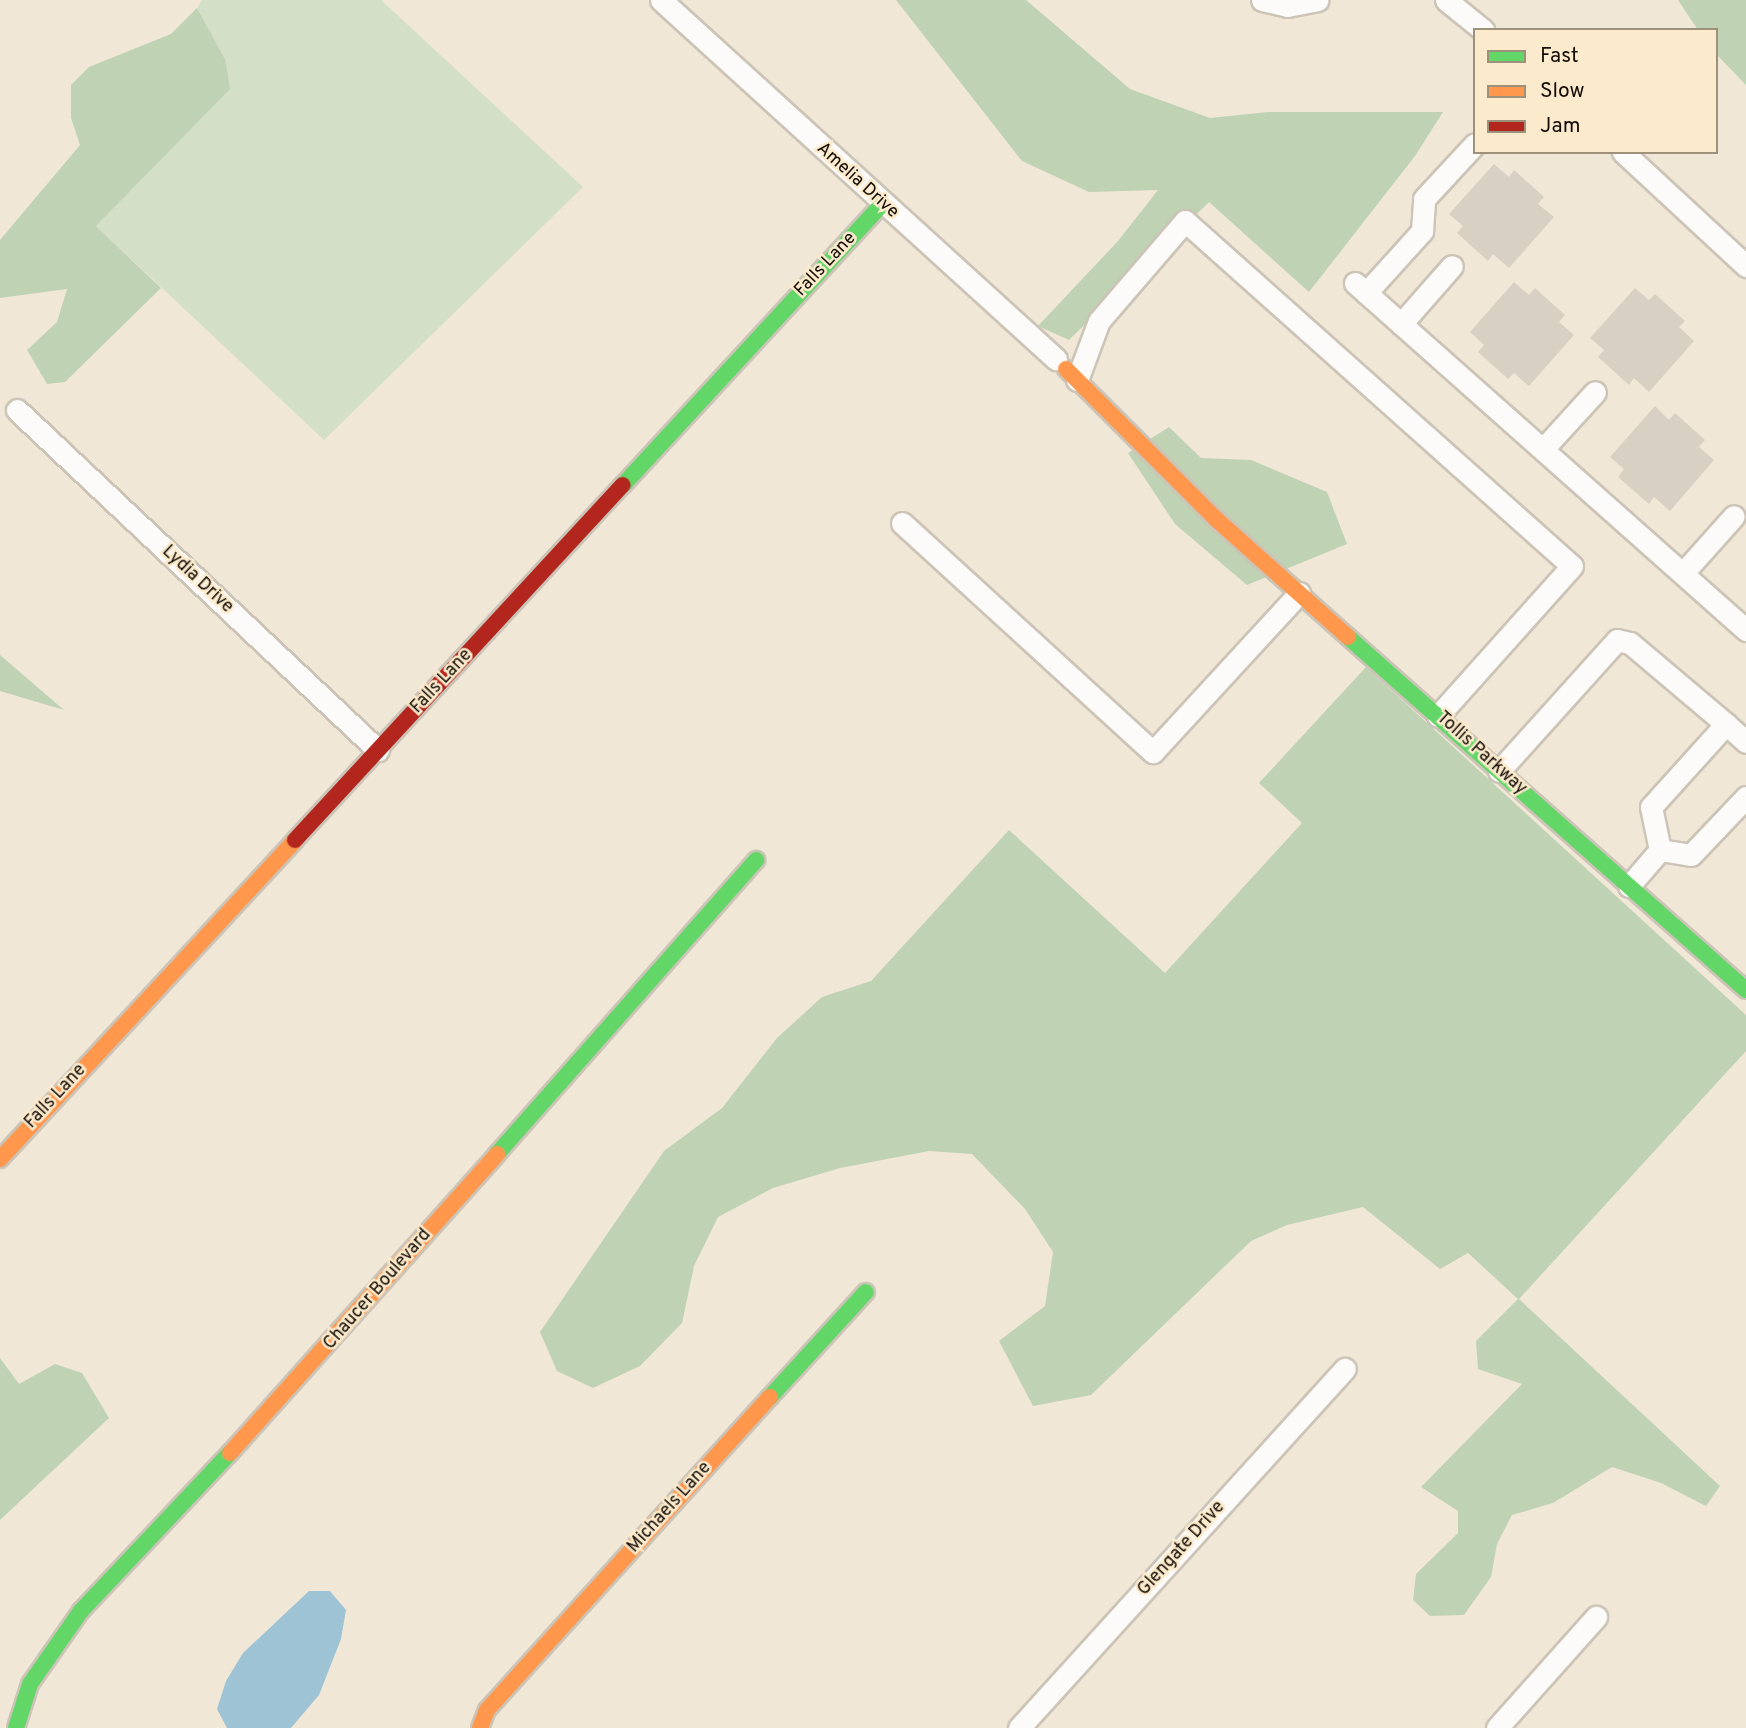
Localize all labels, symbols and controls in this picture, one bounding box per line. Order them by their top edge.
legend [1473,28,1718,154]
text: Fast [1540,43,1579,70]
text: Slow [1540,78,1585,105]
text: Jam [1540,113,1581,140]
street label: Amelia Drive [811,138,903,224]
street label: Falls Lane [791,228,861,302]
street label: Lydia Drive [157,541,237,619]
street label: Falls Lane [407,645,477,719]
street label: Tollis Parkway [1431,708,1531,800]
street label: Falls Lane [21,1060,91,1134]
street label: Chaucer Boulevard [320,1225,436,1355]
street label: Michaels Lane [624,1458,716,1558]
street label: Glengate Drive [1134,1497,1230,1601]

